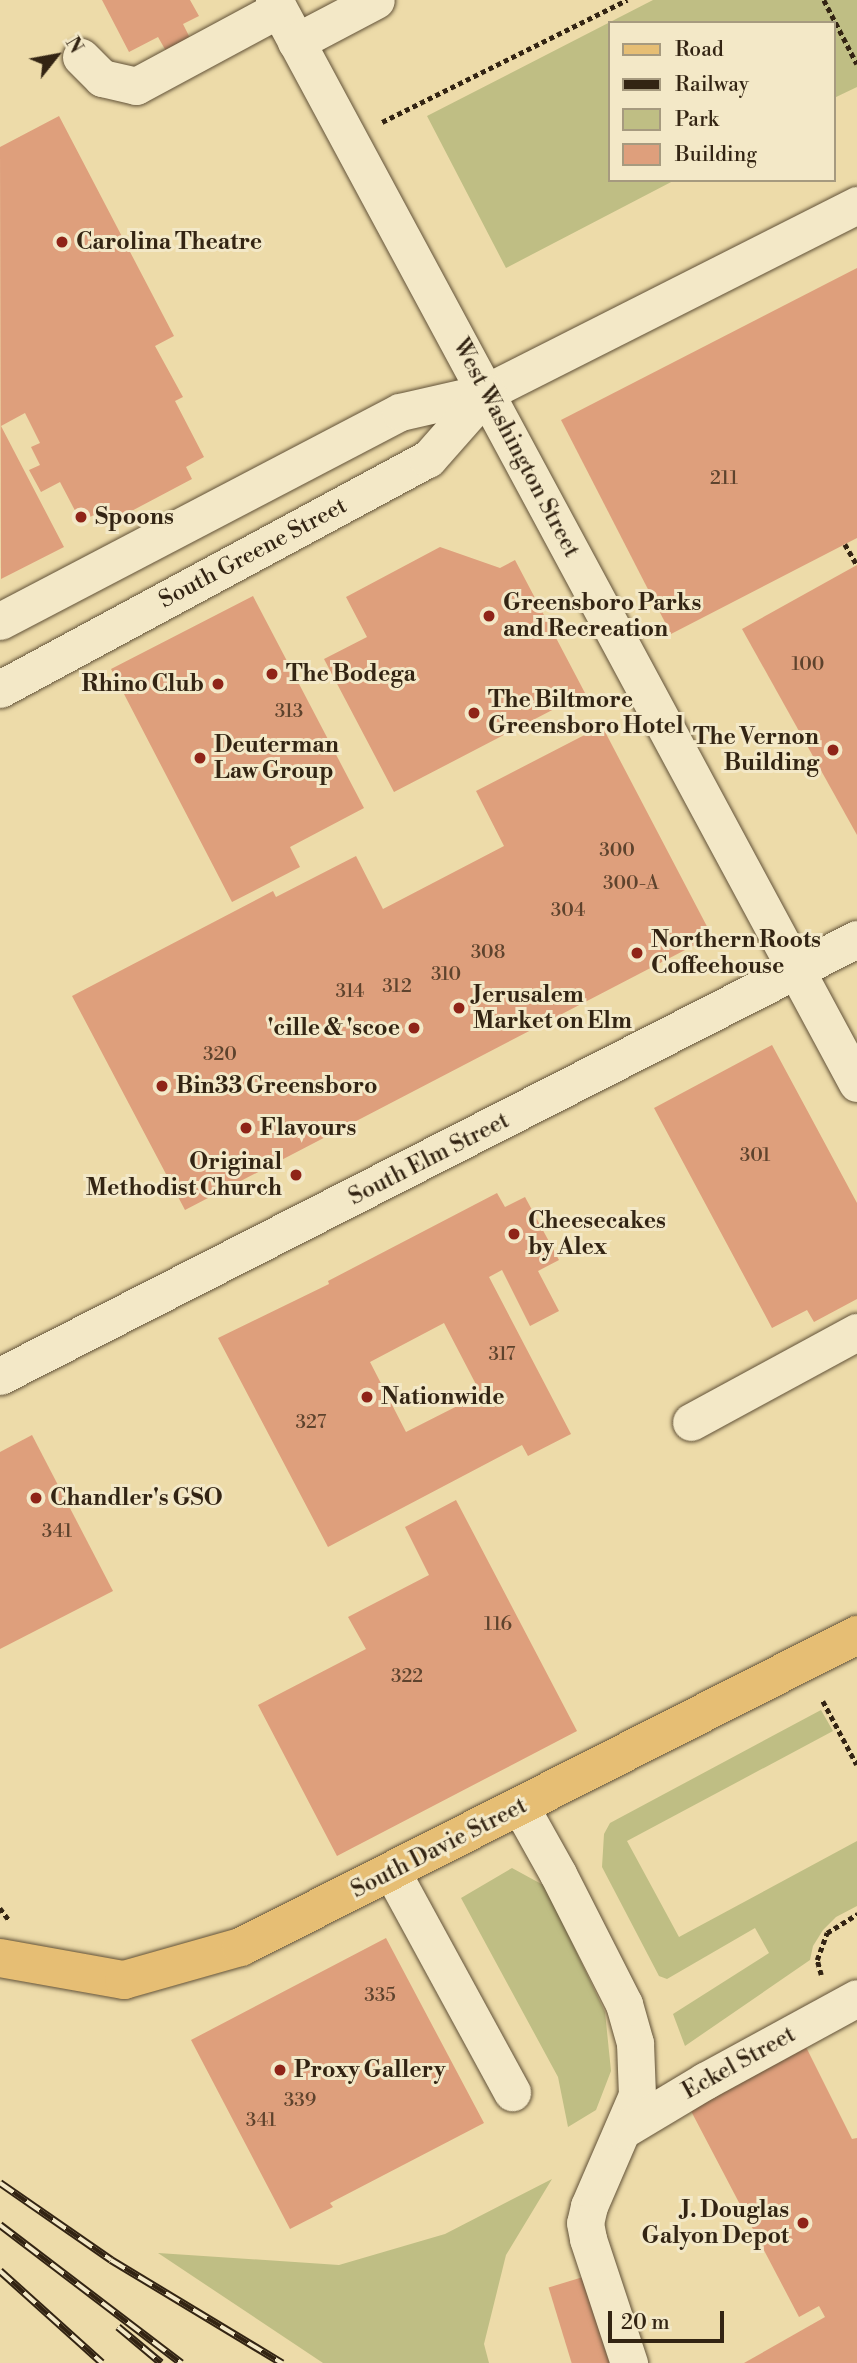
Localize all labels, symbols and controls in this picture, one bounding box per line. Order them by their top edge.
north arrow [21,21,91,91]
legend [608,21,836,182]
text: N [60,33,88,58]
text: Road [675,37,724,63]
text: Railway [675,72,749,98]
text: Park [675,107,719,133]
text: Building [675,142,757,168]
place label: Carolina Theatre [76,228,262,256]
marker: Carolina Theatre [54,234,70,250]
street label: West Washington Street [447,334,585,562]
house number: 211 [710,468,738,490]
street label: South Greene Street [154,492,352,614]
place label: Spoons [95,503,174,531]
marker: Spoons [73,509,89,525]
place label: Greensboro Parks and Recreation [503,589,701,643]
marker: Greensboro Parks and Recreation [481,608,497,624]
house number: 100 [792,654,824,676]
place label: The Bodega [286,660,416,688]
marker: The Bodega [264,666,280,682]
place label: Rhino Club [82,670,204,698]
marker: Rhino Club [210,676,226,692]
place label: The Biltmore Greensboro Hotel [488,686,683,740]
house number: 313 [275,701,303,723]
marker: The Biltmore Greensboro Hotel [466,705,482,721]
place label: The Vernon Building [693,723,819,777]
place label: Deuterman Law Group [214,731,339,785]
marker: The Vernon Building [825,742,841,758]
marker: Deuterman Law Group [192,750,208,766]
house number: 300 [599,840,635,862]
house number: 300-A [603,873,659,895]
house number: 304 [551,900,585,922]
place label: Northern Roots Coffeehouse [651,926,821,980]
house number: 308 [471,942,505,964]
marker: Northern Roots Coffeehouse [629,945,645,961]
house number: 310 [431,964,461,986]
house number: 312 [382,976,412,998]
house number: 314 [336,981,364,1003]
place label: Jerusalem Market on Elm [473,981,632,1035]
marker: Jerusalem Market on Elm [451,1000,467,1016]
place label: 'cille & 'scoe [268,1014,400,1042]
marker: 'cille & 'scoe [406,1020,422,1036]
house number: 320 [203,1044,237,1066]
place label: Bin33 Greensboro [176,1072,377,1100]
marker: Bin33 Greensboro [154,1078,170,1094]
street label: South Elm Street [344,1107,514,1211]
place label: Flavours [260,1114,356,1142]
marker: Flavours [238,1120,254,1136]
house number: 301 [740,1145,770,1167]
place label: Original Methodist Church [86,1148,282,1202]
marker: Original Methodist Church [288,1167,304,1183]
place label: Cheesecakes by Alex [528,1207,666,1261]
marker: Cheesecakes by Alex [506,1226,522,1242]
house number: 317 [489,1344,515,1366]
place label: Nationwide [381,1383,505,1411]
marker: Nationwide [359,1389,375,1405]
house number: 327 [296,1412,326,1434]
place label: Chandler's GSO [50,1484,223,1512]
marker: Chandler's GSO [28,1490,44,1506]
house number: 341 [42,1521,72,1543]
house number: 116 [484,1614,512,1636]
house number: 322 [391,1666,423,1688]
street label: South Davie Street [347,1792,531,1904]
house number: 335 [364,1985,396,2007]
street label: Eckel Street [678,2021,800,2105]
place label: Proxy Gallery [294,2056,446,2084]
marker: Proxy Gallery [272,2062,288,2078]
house number: 339 [284,2090,316,2112]
house number: 341 [246,2110,276,2132]
place label: J. Douglas Galyon Depot [642,2196,789,2250]
marker: J. Douglas Galyon Depot [795,2215,811,2231]
scale bar [612,2296,728,2340]
text: 20 m [621,2310,670,2336]

